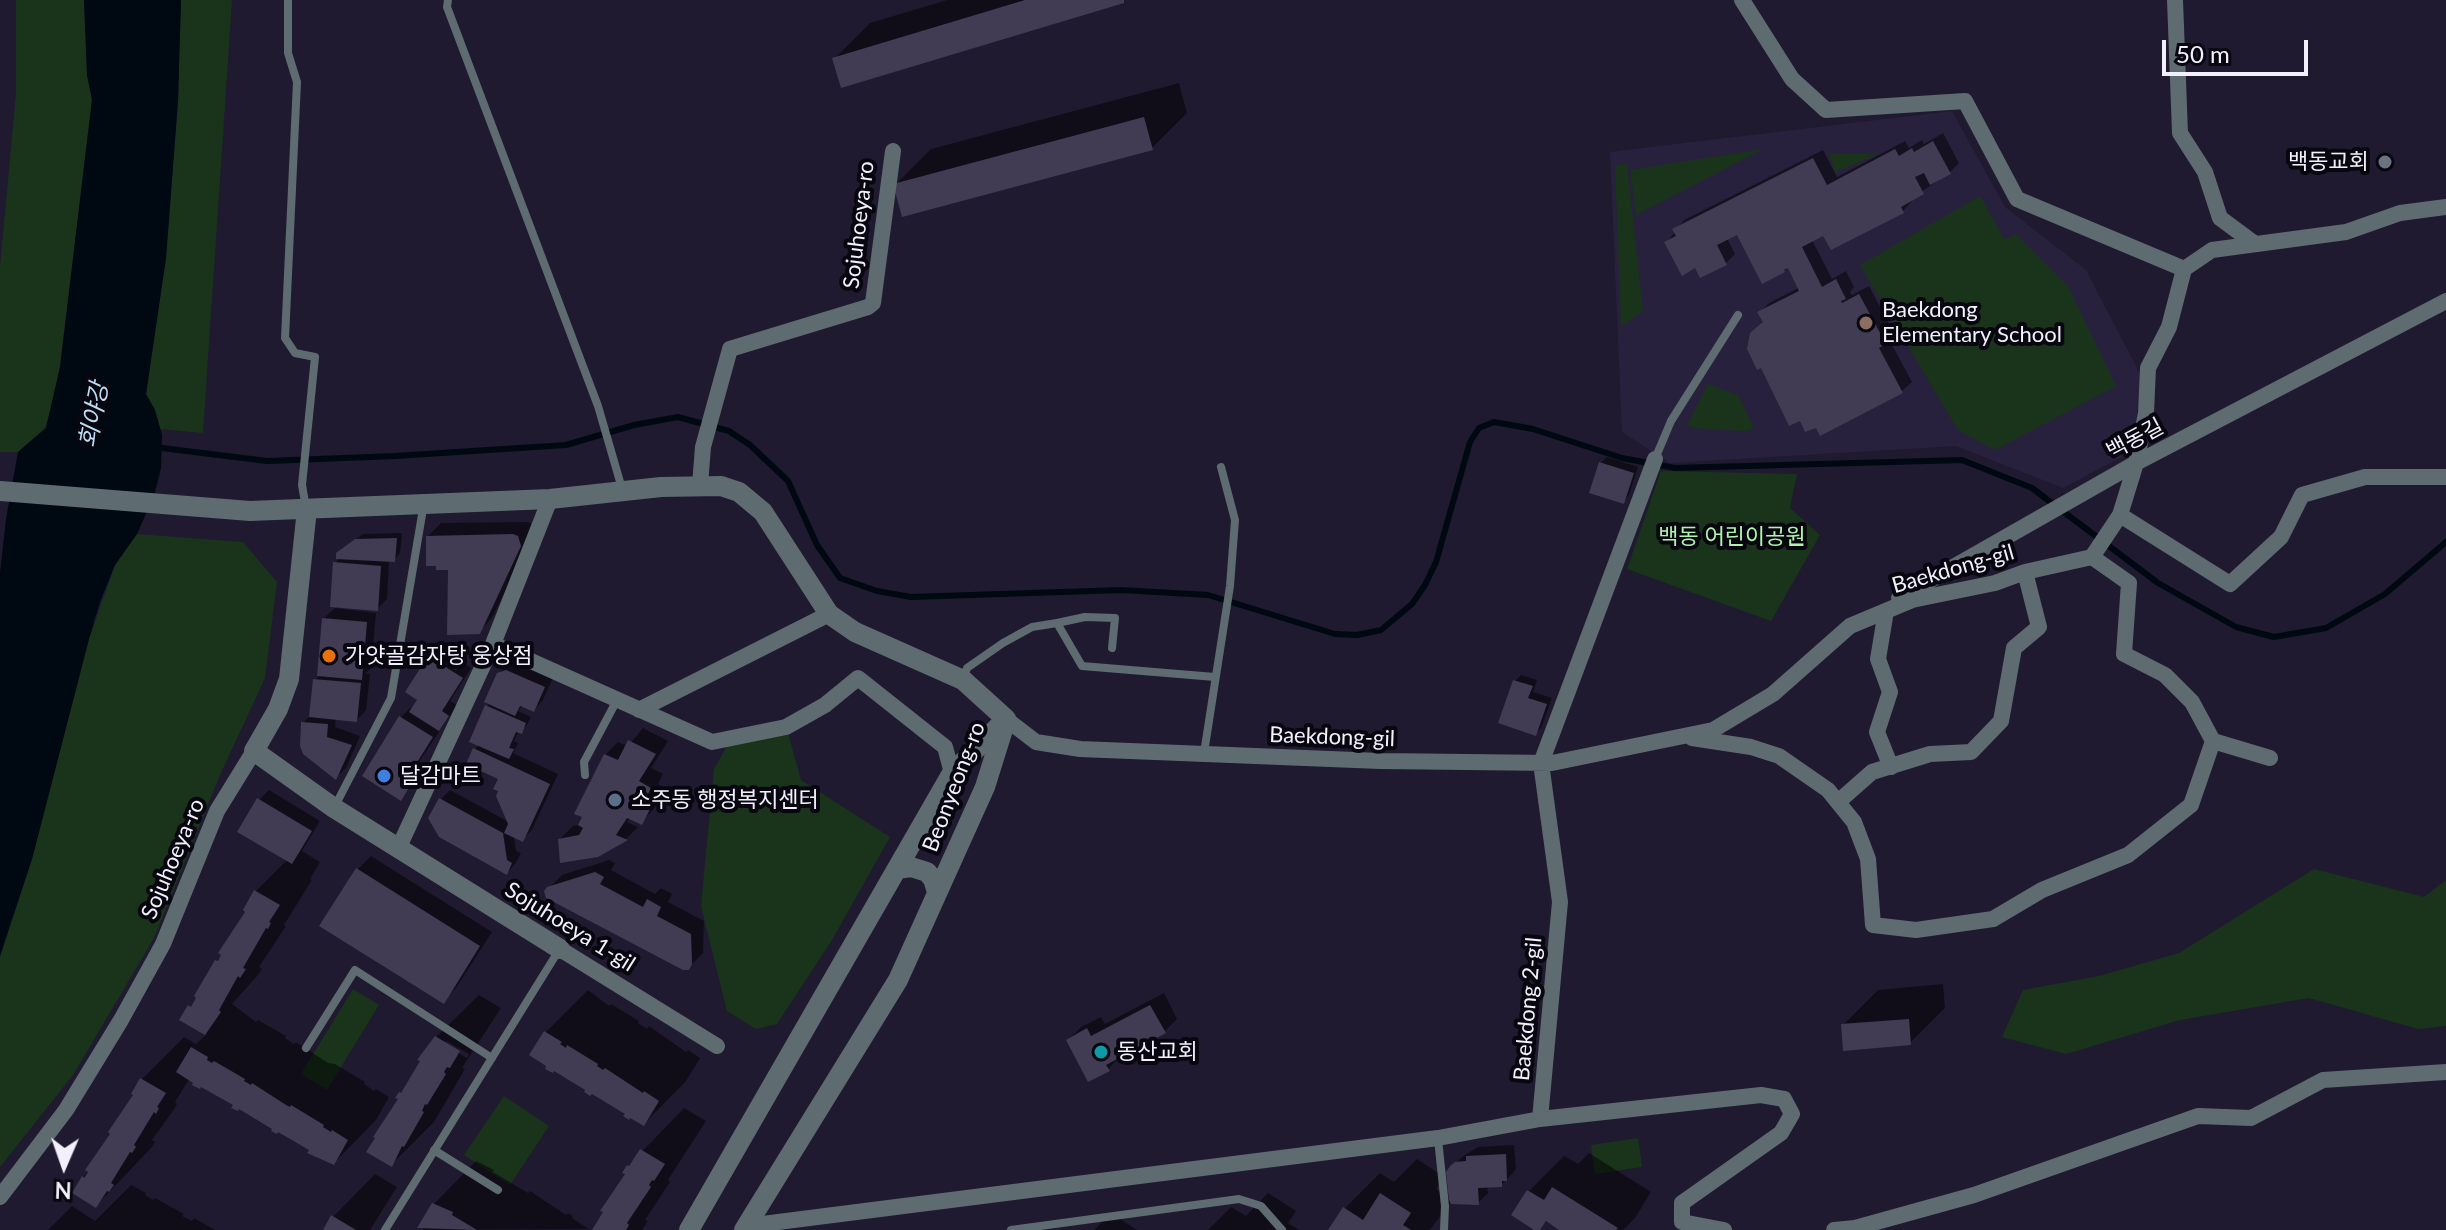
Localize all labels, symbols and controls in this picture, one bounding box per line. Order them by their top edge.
scale bar [2166,24,2312,74]
text: 50 m [2176,39,2230,68]
place label: 백동교회 [2288,149,2369,175]
marker: 백동교회 [2376,153,2394,171]
street label: Sojuhoeya-ro [838,160,880,290]
place label: Baekdong Elementary School [1882,297,2062,348]
marker: Baekdong Elementary School [1857,314,1875,332]
water label: 회야강 [74,380,114,450]
street label: 백동길 [2102,413,2168,465]
park label: 백동 어린이공원 [1658,524,1806,550]
street label: Baekdong-gil [1889,539,2017,599]
place label: 가얏골감자탕 웅상점 [345,643,533,669]
marker: 가얏골감자탕 웅상점 [320,647,338,665]
street label: Beonyeong-ro [917,718,991,856]
street label: Baekdong-gil [1269,722,1395,752]
place label: 달감마트 [400,763,481,789]
marker: 달감마트 [375,767,393,785]
place label: 소주동 행정복지센터 [631,787,819,813]
marker: 소주동 행정복지센터 [606,791,624,809]
street label: Sojuhoeya-ro [136,795,210,923]
street label: Sojuhoeya 1-gil [500,876,640,978]
street label: Baekdong 2-gil [1509,936,1547,1082]
place label: 동산교회 [1117,1039,1198,1065]
marker: 동산교회 [1092,1043,1110,1061]
north arrow [24,1126,104,1206]
text: N [54,1177,72,1204]

